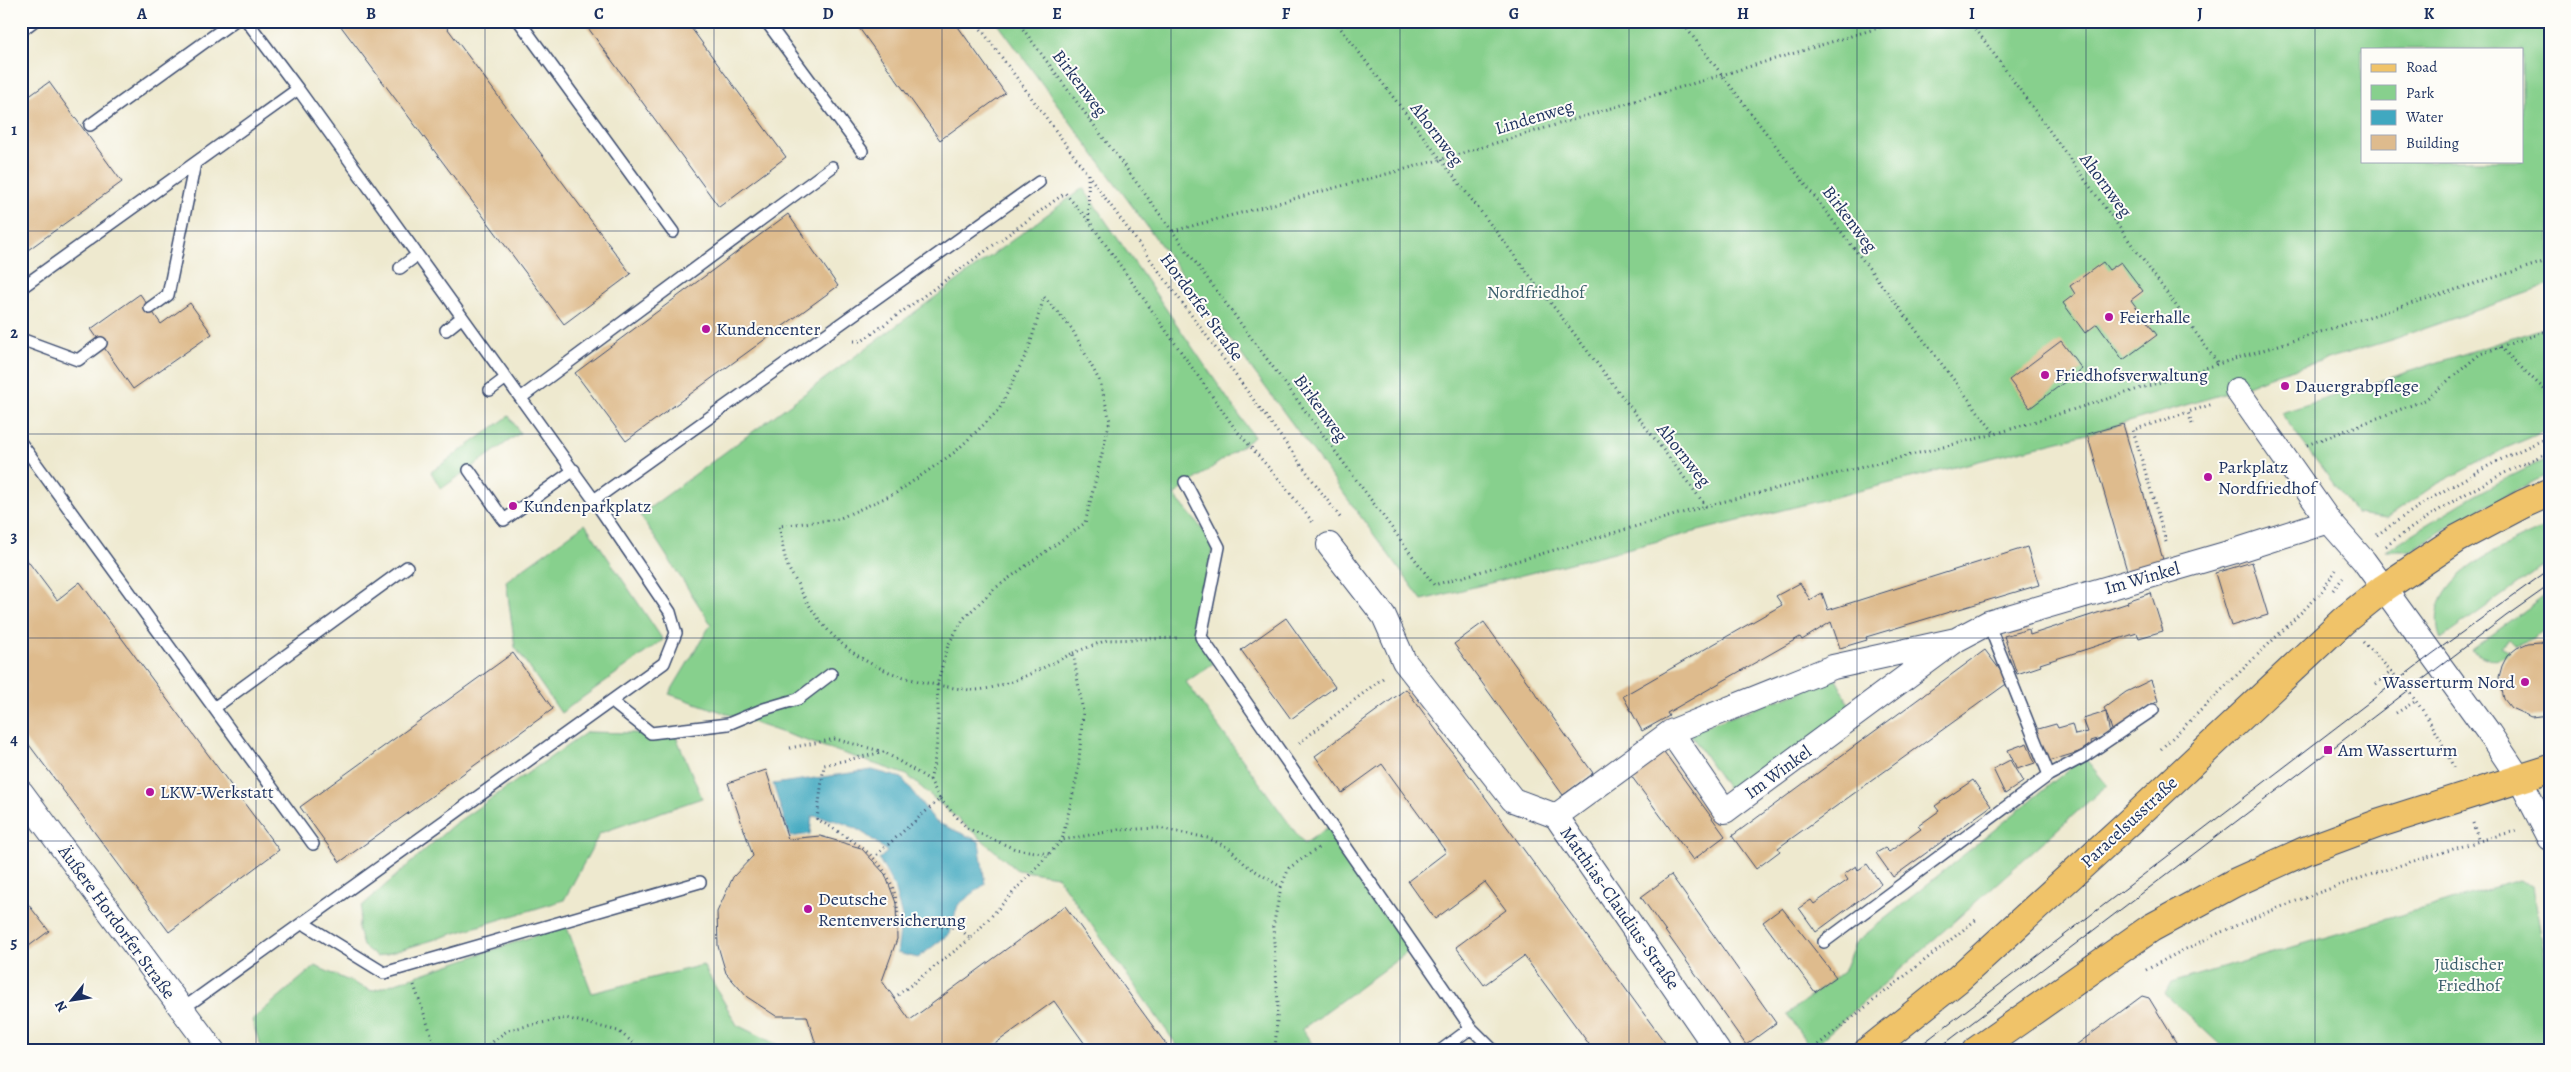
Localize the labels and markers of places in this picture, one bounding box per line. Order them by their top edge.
place label: Feierhalle [2119,305,2190,329]
marker: Feierhalle [2103,311,2115,323]
place label: Kundencenter [716,317,820,341]
marker: Kundencenter [700,323,712,335]
place label: Friedhofsverwaltung [2055,363,2208,387]
marker: Friedhofsverwaltung [2039,369,2051,381]
place label: Dauergrabpflege [2295,374,2419,398]
marker: Dauergrabpflege [2279,380,2291,392]
place label: Parkplatz Nordfriedhof [2218,455,2319,500]
marker: Parkplatz Nordfriedhof [2202,471,2214,483]
place label: Kundenparkplatz [523,494,651,518]
marker: Kundenparkplatz [507,500,519,512]
place label: Wasserturm Nord [2382,670,2515,694]
marker: Wasserturm Nord [2519,676,2531,688]
place label: Am Wasserturm [2337,738,2457,762]
marker: Am Wasserturm [2322,744,2334,756]
place label: LKW-Werkstatt [160,780,274,804]
marker: LKW-Werkstatt [144,786,156,798]
place label: Deutsche Rentenversicherung [818,887,966,932]
marker: Deutsche Rentenversicherung [802,903,814,915]

